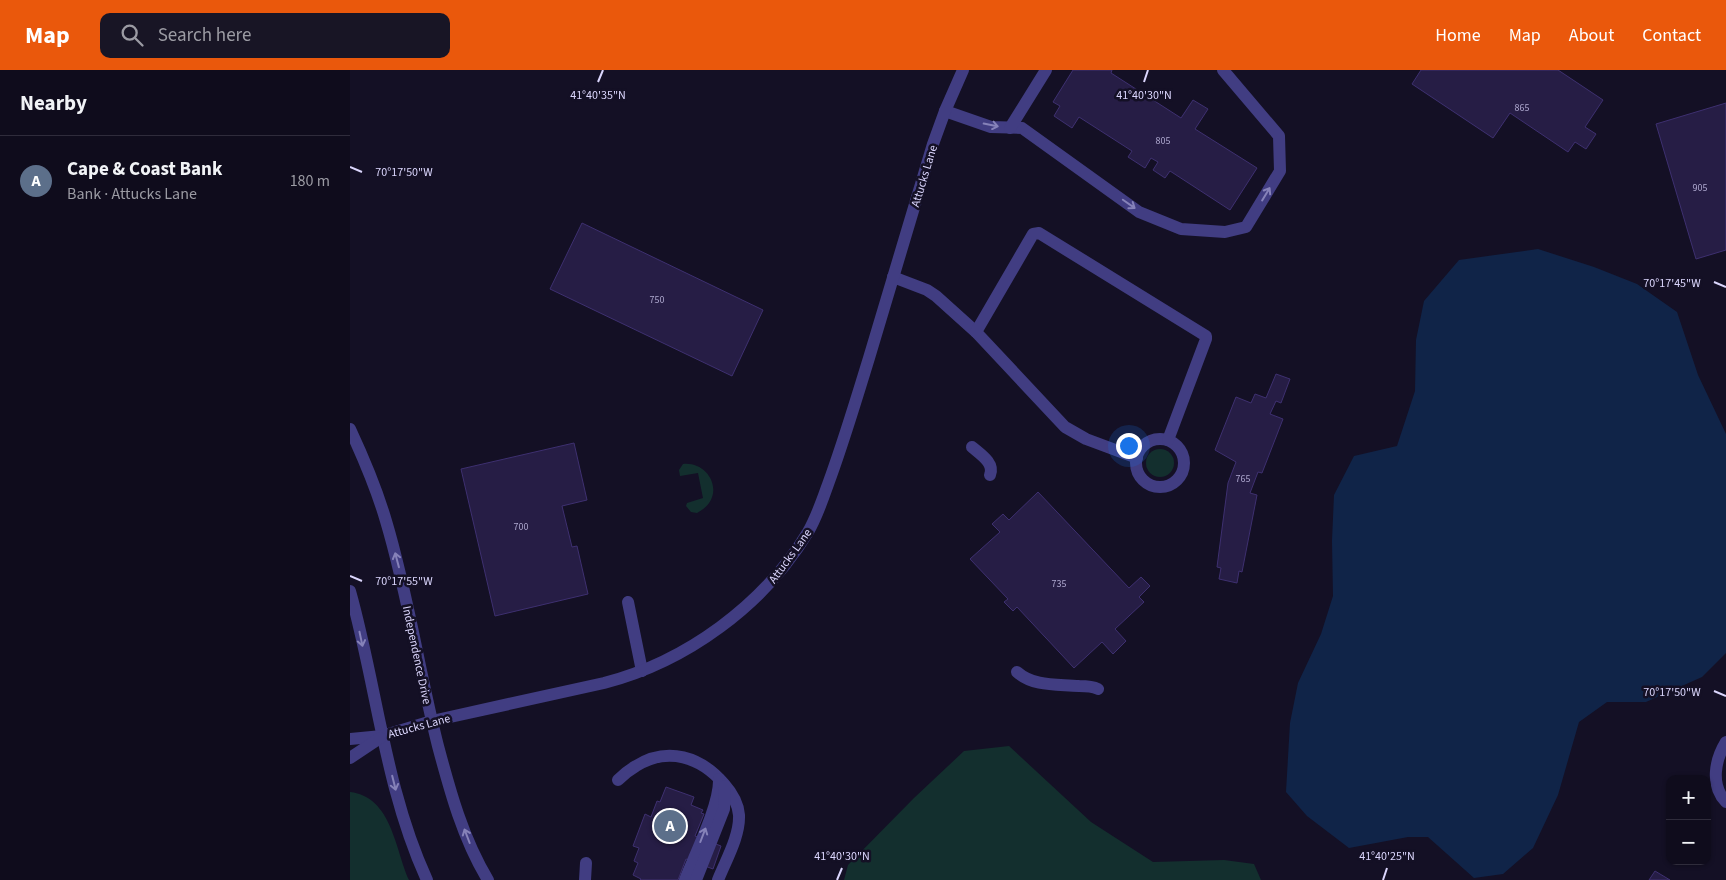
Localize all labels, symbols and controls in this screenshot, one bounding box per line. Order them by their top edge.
search box [100,13,450,58]
text: Map [25,18,70,53]
icon: search [118,21,146,49]
text: Search here [158,22,251,49]
text: Home [1435,23,1481,48]
text: Map [1509,23,1541,48]
text: About [1569,23,1614,48]
text: Contact [1642,23,1701,48]
text: 41°40'35"N [570,87,626,104]
text: 41°40'30"N [1116,87,1172,104]
text: Nearby [20,88,87,118]
house number: 865 [1515,101,1529,115]
one-way arrow [982,121,998,131]
house number: 805 [1156,134,1170,148]
street label: Attucks Lane [907,143,942,209]
text: Cape & Coast Bank [67,156,222,183]
text: 70°17'50"W [375,164,433,181]
text: A [31,170,41,192]
text: 180 m [290,170,330,192]
house number: 905 [1693,181,1707,195]
text: Bank · Attucks Lane [67,183,197,205]
one-way arrow [1261,187,1271,202]
one-way arrow [1122,199,1136,209]
text: 70°17'45"W [1643,275,1701,292]
house number: 750 [650,293,664,307]
your location [1116,433,1142,459]
house number: 765 [1236,472,1250,486]
house number: 700 [514,520,528,534]
street label: Attucks Lane [765,525,816,587]
one-way arrow [391,553,401,569]
text: 70°17'55"W [375,573,433,590]
house number: 735 [1052,577,1066,591]
street label: Independence Drive [398,604,435,706]
one-way arrow [357,630,366,646]
text: 70°17'50"W [1643,684,1701,701]
street label: Attucks Lane [386,710,452,743]
one-way arrow [389,775,399,791]
map controls [1666,775,1711,865]
button: + [1666,775,1711,820]
pin: A [654,807,686,845]
button: − [1666,820,1711,865]
one-way arrow [699,827,708,843]
one-way arrow [462,829,471,844]
text: 41°40'30"N [814,848,870,865]
text: 41°40'25"N [1359,848,1415,865]

